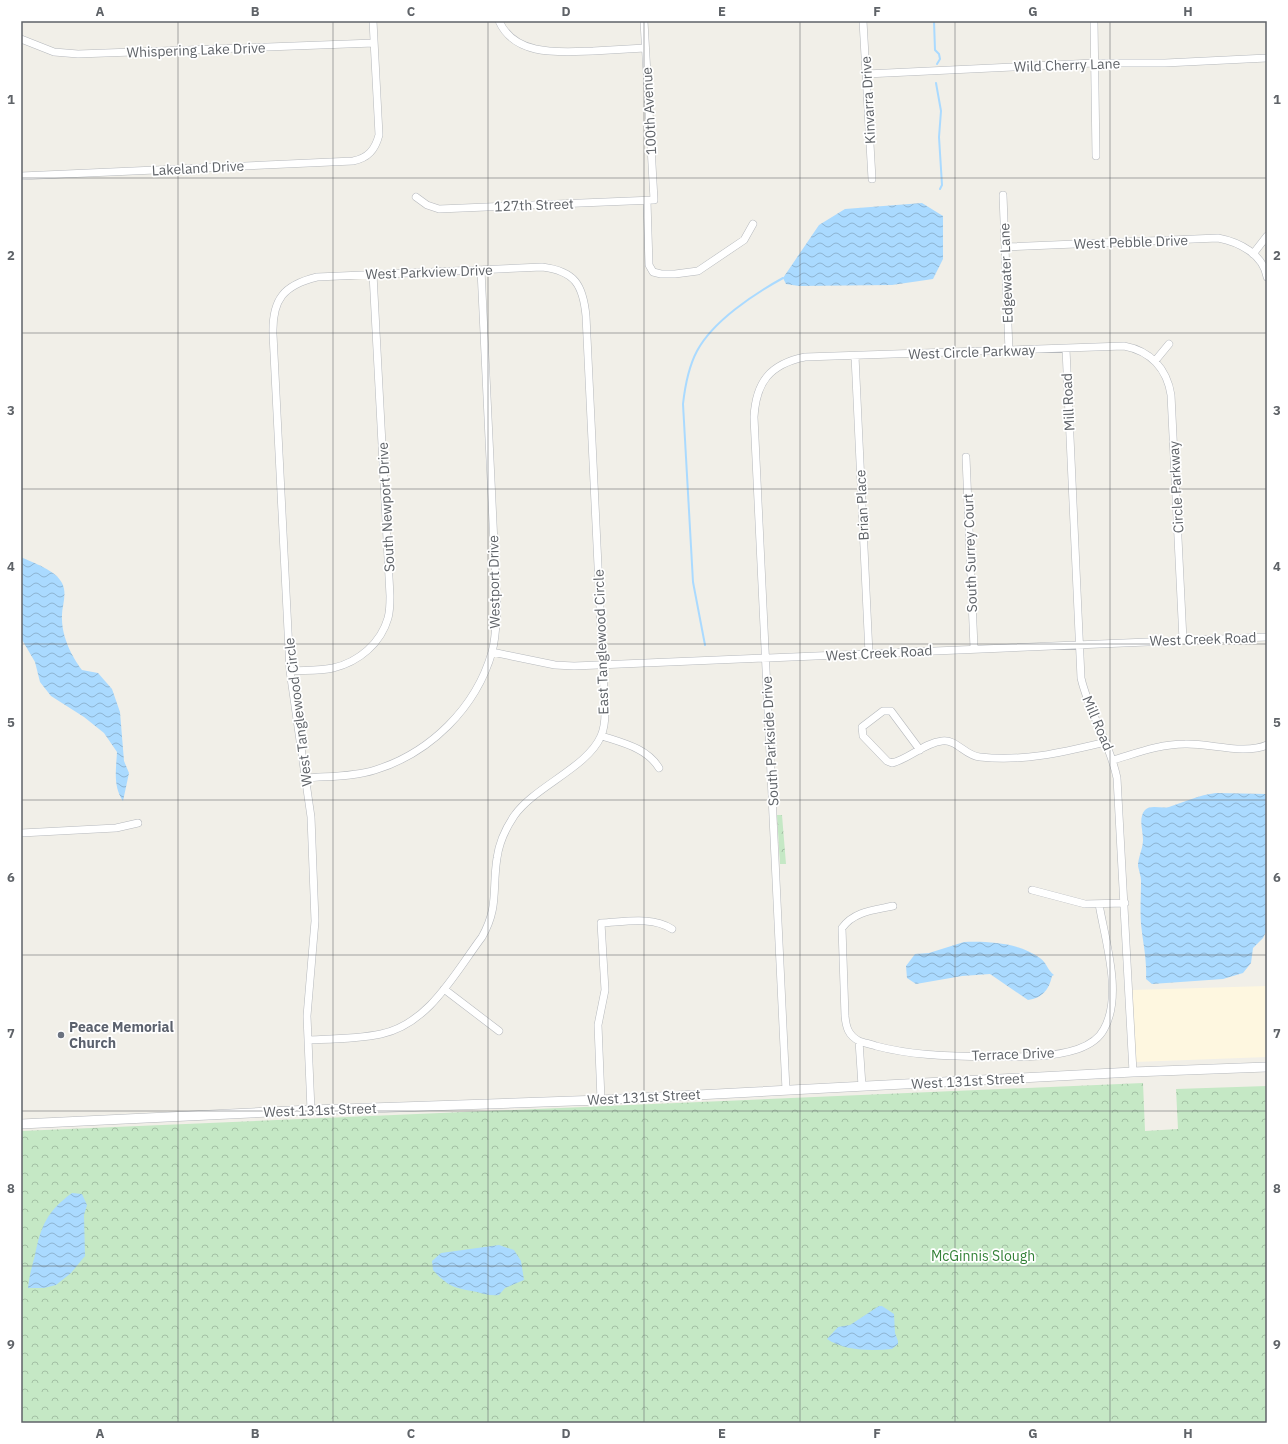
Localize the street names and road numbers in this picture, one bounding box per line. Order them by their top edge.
street label: Whispering Lake Drive [126,39,266,61]
street label: Wild Cherry Lane [1014,54,1121,76]
street label: Kinvarra Drive [857,55,879,144]
street label: 100th Avenue [638,66,660,155]
street label: Lakeland Drive [151,157,245,179]
street label: 127th Street [494,195,574,215]
street label: Edgewater Lane [995,222,1017,323]
street label: West Pebble Drive [1074,231,1189,253]
street label: West Parkview Drive [365,261,493,283]
street label: West Circle Parkway [908,341,1036,363]
street label: Mill Road [1057,373,1079,431]
street label: Circle Parkway [1165,440,1187,534]
street label: South Newport Drive [374,441,398,572]
street label: Brian Place [851,469,873,541]
street label: South Surrey Court [959,493,981,613]
street label: Westport Drive [484,535,504,629]
street label: East Tanglewood Circle [589,569,613,715]
street label: West Creek Road [1149,628,1257,650]
street label: West Tanglewood Circle [280,636,316,787]
street label: West Creek Road [825,641,933,665]
street label: South Parkside Drive [758,675,782,806]
street label: Mill Road [1078,693,1118,753]
street label: Terrace Drive [971,1044,1055,1064]
street label: West 131st Street [911,1069,1025,1093]
street label: West 131st Street [587,1085,701,1109]
street label: West 131st Street [263,1099,377,1121]

